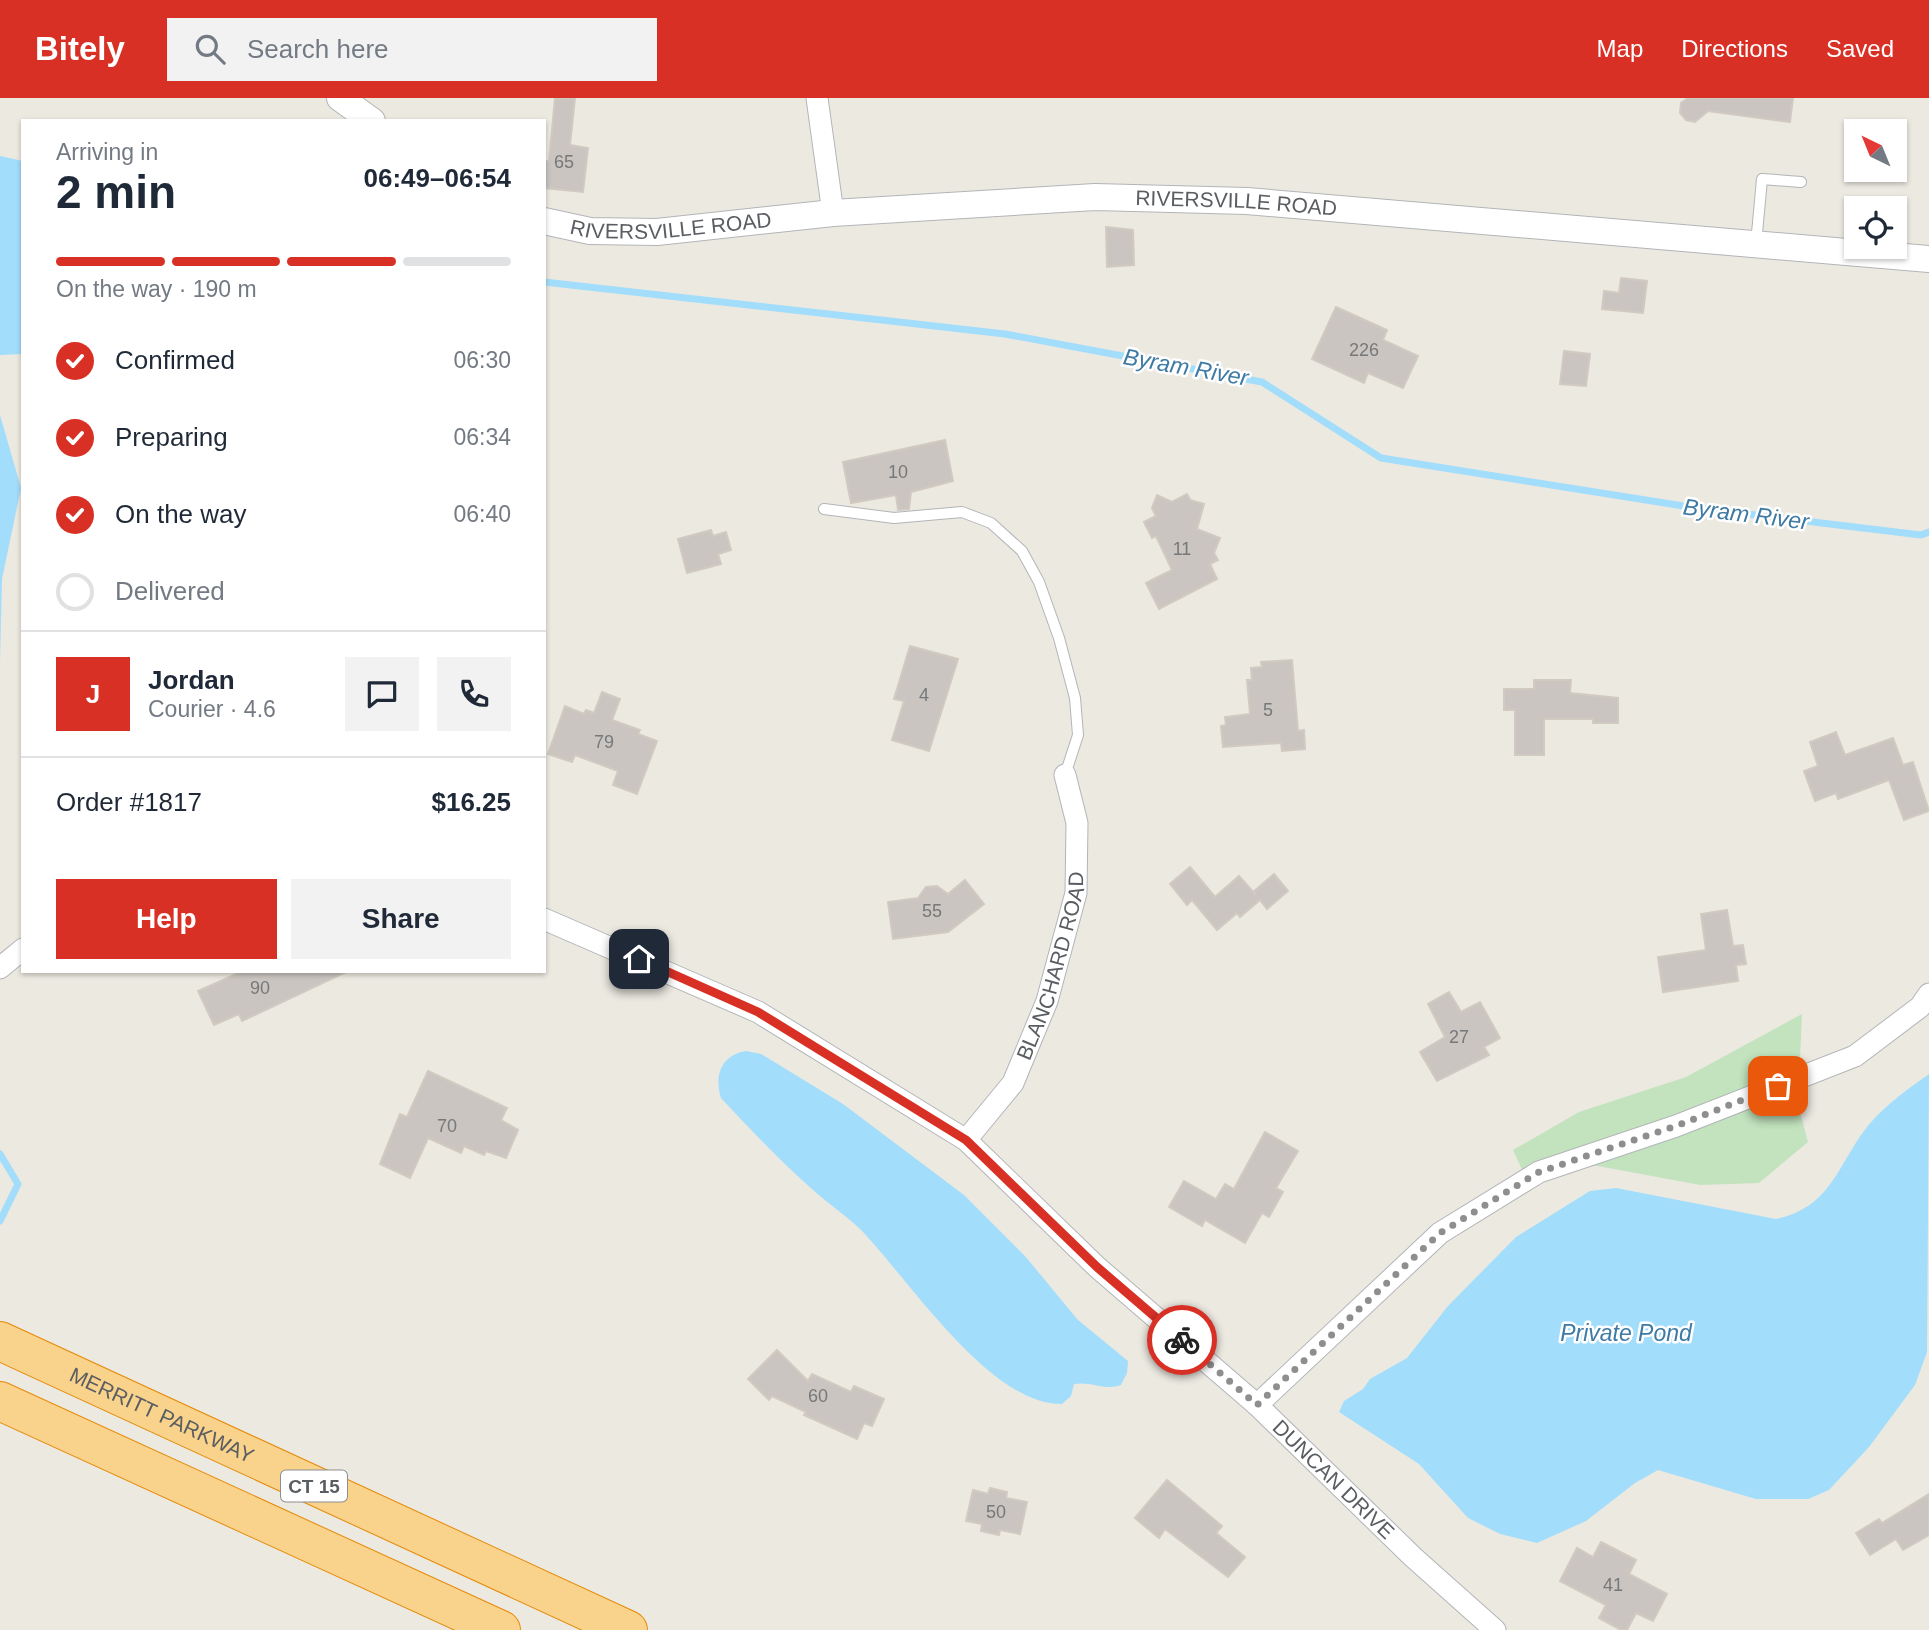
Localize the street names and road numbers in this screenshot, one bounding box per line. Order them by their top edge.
street label: RIVERSVILLE ROAD [1135,186,1338,220]
street label: RIVERSVILLE ROAD [568,208,772,243]
street label: BLANCHARD ROAD [1012,871,1088,1063]
street label: MERRITT PARKWAY [66,1363,258,1467]
street label: DUNCAN DRIVE [1268,1415,1399,1543]
road number: CT 15 [281,1470,347,1502]

